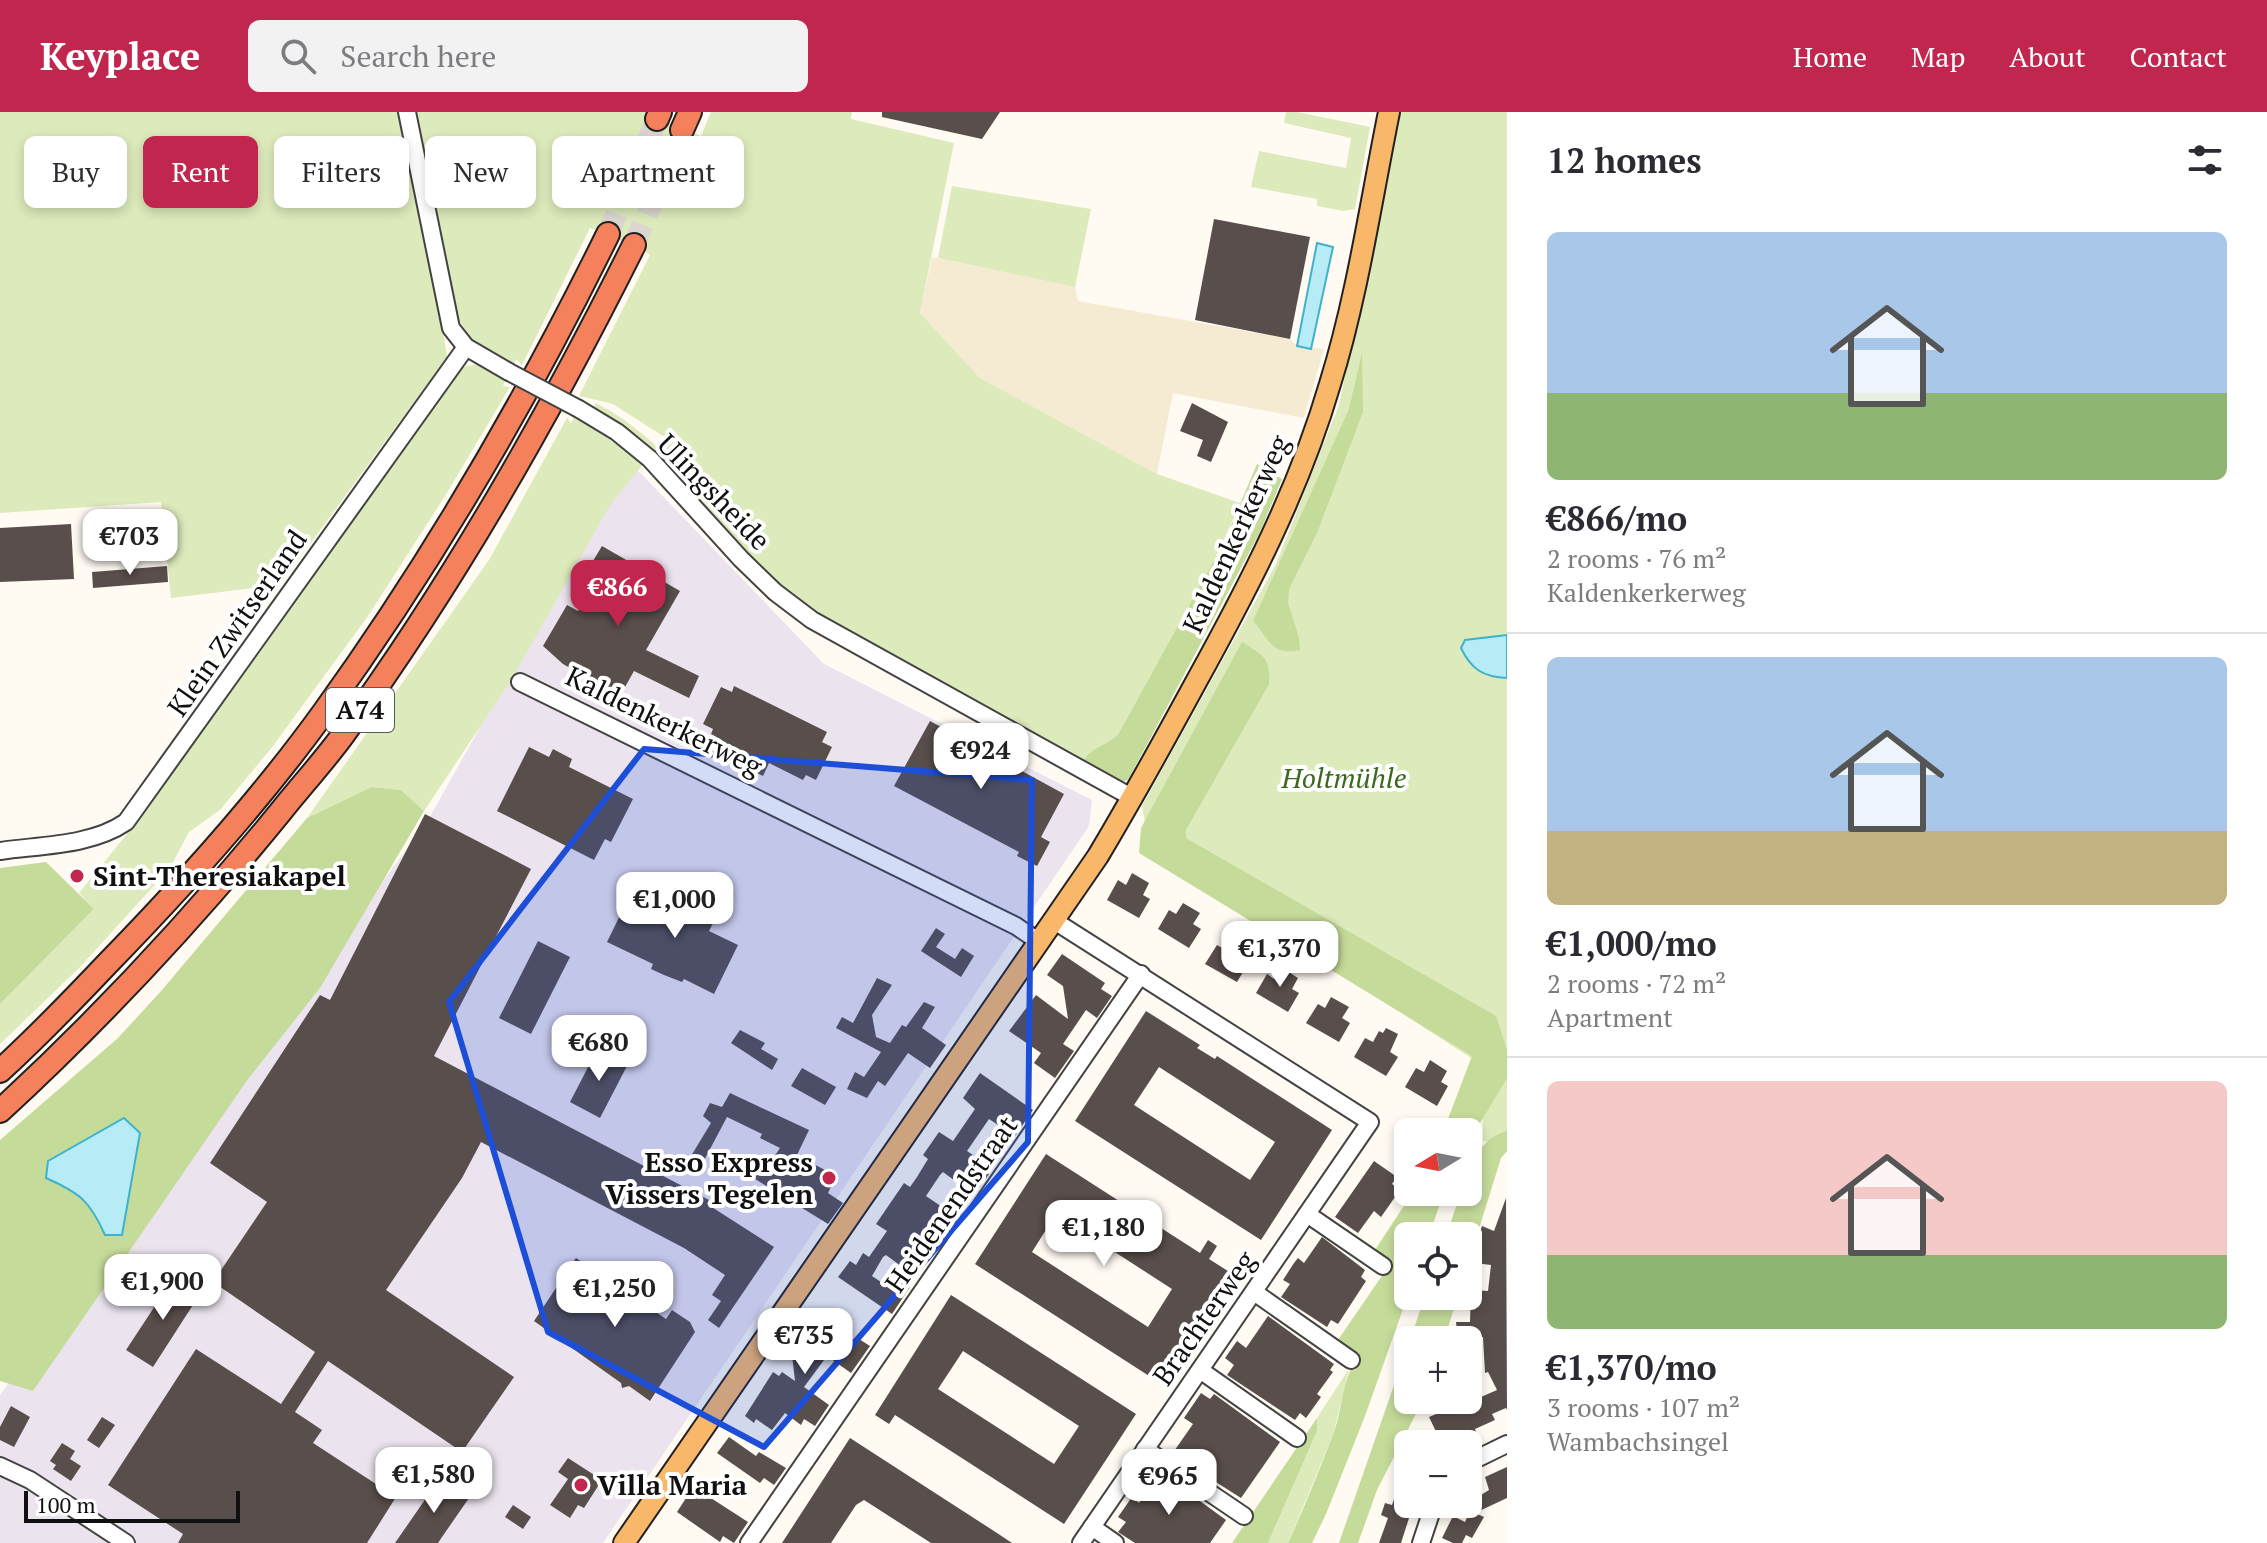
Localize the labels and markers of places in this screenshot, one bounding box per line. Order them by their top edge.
pin: €703 [83,509,177,577]
pin: €866 [571,560,665,628]
pin: €924 [934,723,1028,791]
place label: Sint-Theresiakapel [93,857,346,894]
marker: Sint-Theresiakapel [68,867,86,885]
pin: €1,000 [610,872,740,940]
pin: €1,370 [1215,921,1345,989]
pin: €680 [552,1015,646,1083]
place label: Esso Express Vissers Tegelen [605,1143,813,1212]
marker: Esso Express Vissers Tegelen [820,1169,838,1187]
pin: €1,180 [1039,1200,1169,1268]
pin: €1,900 [98,1254,228,1322]
pin: €1,250 [550,1261,680,1329]
pin: €735 [758,1308,852,1376]
pin: €1,580 [369,1447,499,1515]
pin: €965 [1122,1449,1216,1517]
place label: Villa Maria [597,1466,748,1503]
marker: Villa Maria [572,1476,590,1494]

